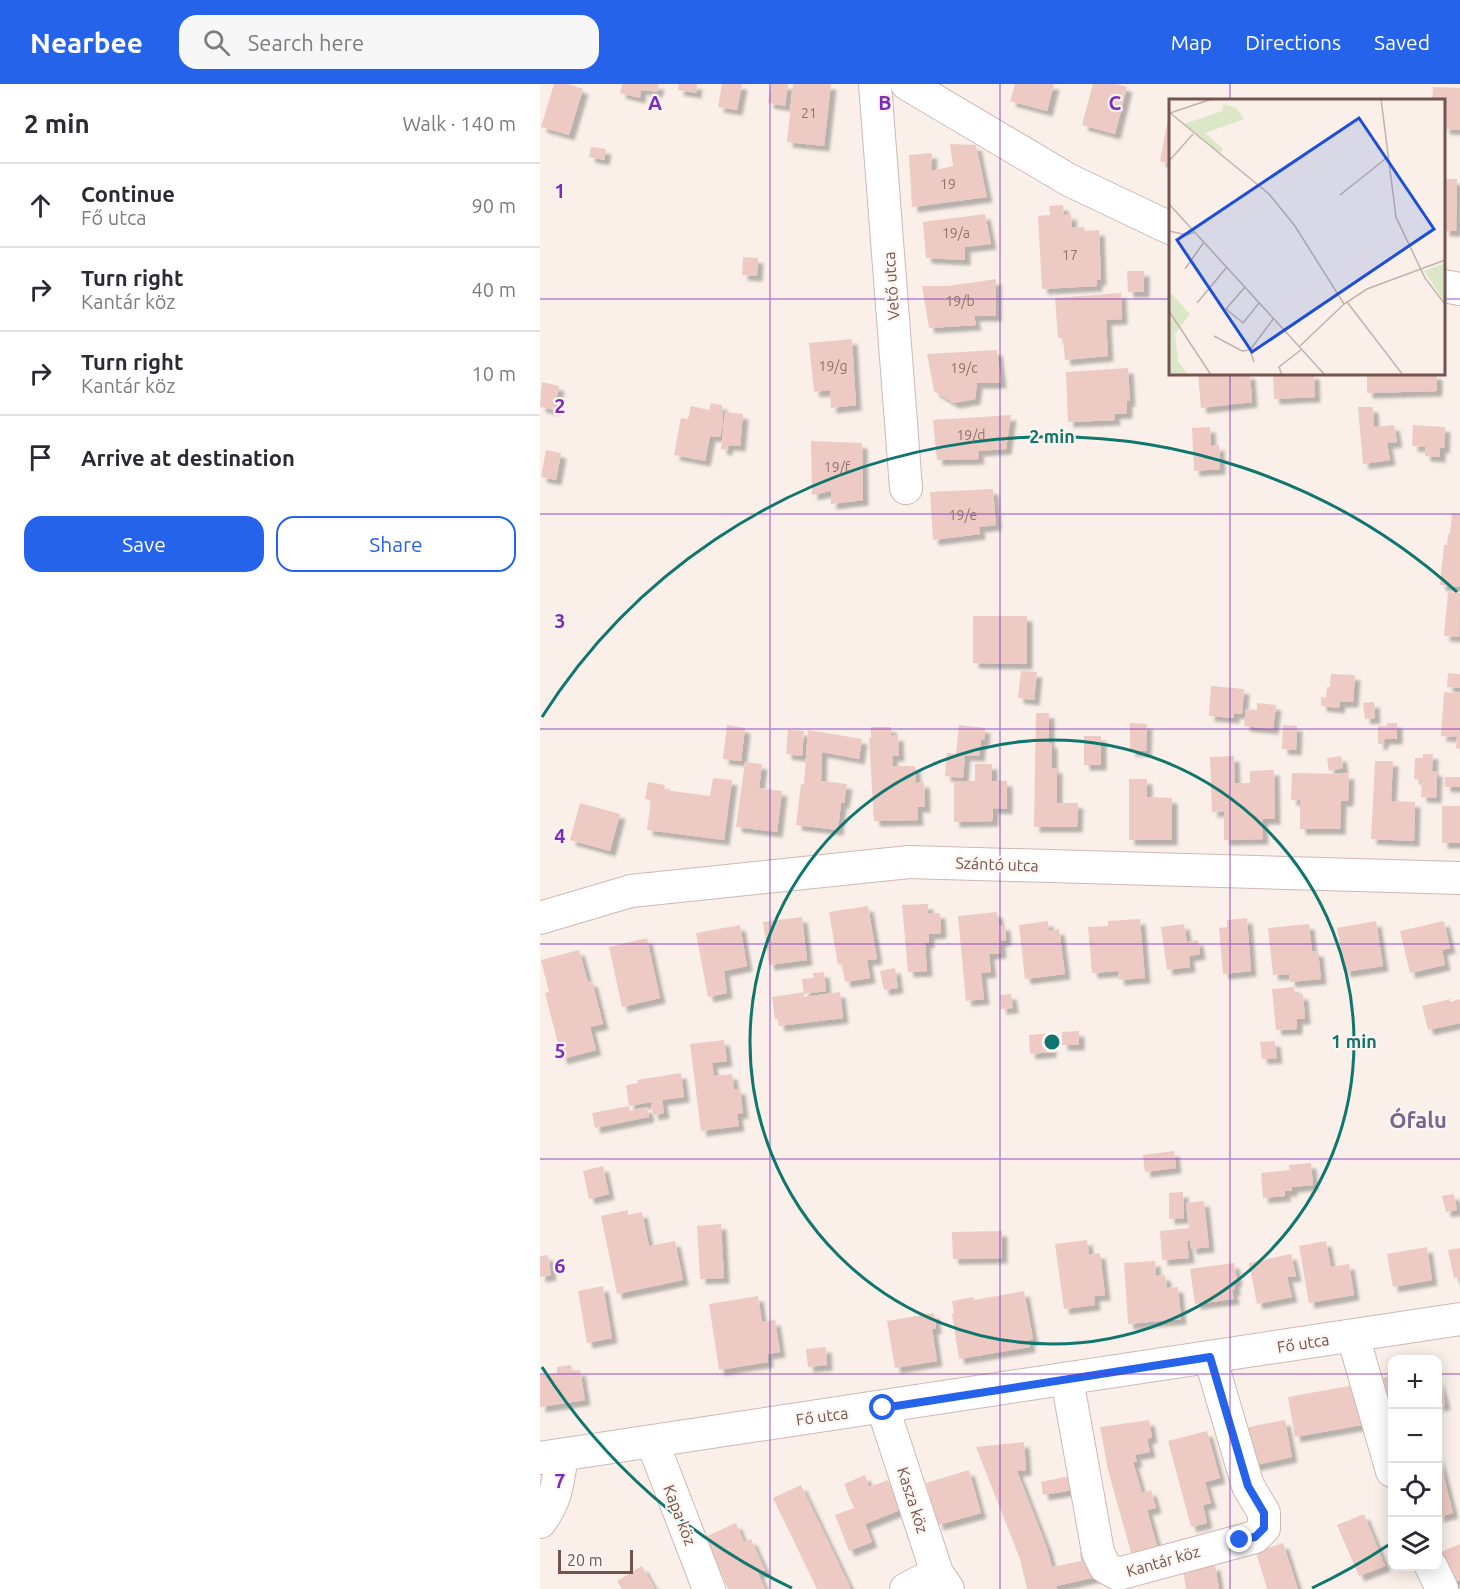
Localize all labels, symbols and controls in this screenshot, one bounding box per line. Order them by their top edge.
search box [179,15,599,69]
icon: search [200,26,233,59]
text: Nearbee [30,27,143,58]
text: Search here [248,30,364,55]
text: Map [1171,30,1212,54]
text: Directions [1245,30,1341,54]
text: Saved [1374,30,1430,54]
text: A [648,91,662,114]
text: B [878,91,892,114]
text: C [1109,91,1122,114]
inset map [1169,99,1445,375]
house number: 21 [801,105,817,121]
text: 2 min [24,109,90,138]
text: Walk · 140 m [403,112,516,135]
house number: 19 [940,176,956,192]
text: 1 [554,179,566,202]
text: Continue [81,181,175,206]
icon: ahead [24,189,57,222]
text: 90 m [472,194,516,217]
text: Fő utca [81,206,147,229]
house number: 19/a [942,225,970,241]
house number: 17 [1062,247,1078,263]
street label: Vető utca [880,251,902,321]
text: Turn right [81,265,183,290]
icon: right [24,273,57,306]
text: 40 m [472,278,516,301]
text: Kantár köz [81,290,176,313]
house number: 19/b [945,293,975,309]
text: Turn right [81,349,183,374]
icon: right [24,357,57,390]
house number: 19/g [819,358,847,374]
house number: 19/c [950,360,978,376]
text: 10 m [472,362,516,385]
text: Kantár köz [81,374,176,397]
text: 2 [554,394,566,417]
text: 2 min [1029,426,1075,446]
house number: 19/d [956,427,986,443]
icon: arrive [24,441,57,474]
text: Arrive at destination [81,445,295,470]
house number: 19/f [824,459,851,475]
house number: 19/e [949,507,977,523]
button: Save [24,516,264,572]
button: Share [276,516,516,572]
text: 3 [554,609,566,632]
text: 4 [554,824,566,847]
street label: Szántó utca [955,854,1039,874]
text: 1 min [1331,1031,1377,1051]
centre of rings [1042,1032,1062,1052]
text: 5 [554,1039,566,1062]
district label: Ófalu [1389,1107,1447,1132]
text: 6 [554,1254,566,1277]
street label: Fő utca [1276,1330,1330,1356]
map controls [1388,1355,1442,1571]
button: + [1388,1355,1442,1409]
route start [869,1394,895,1420]
street label: Fő utca [795,1403,849,1429]
button: − [1388,1409,1442,1463]
button: locate [1388,1463,1442,1517]
street label: Kasza köz [894,1465,932,1535]
text: 7 [554,1469,566,1492]
street label: Kapa köz [660,1482,700,1548]
button: layers [1388,1517,1442,1571]
route end [1226,1526,1252,1552]
street label: Kantár köz [1124,1542,1202,1580]
scale bar [558,1547,633,1574]
text: 20 m [567,1551,603,1569]

